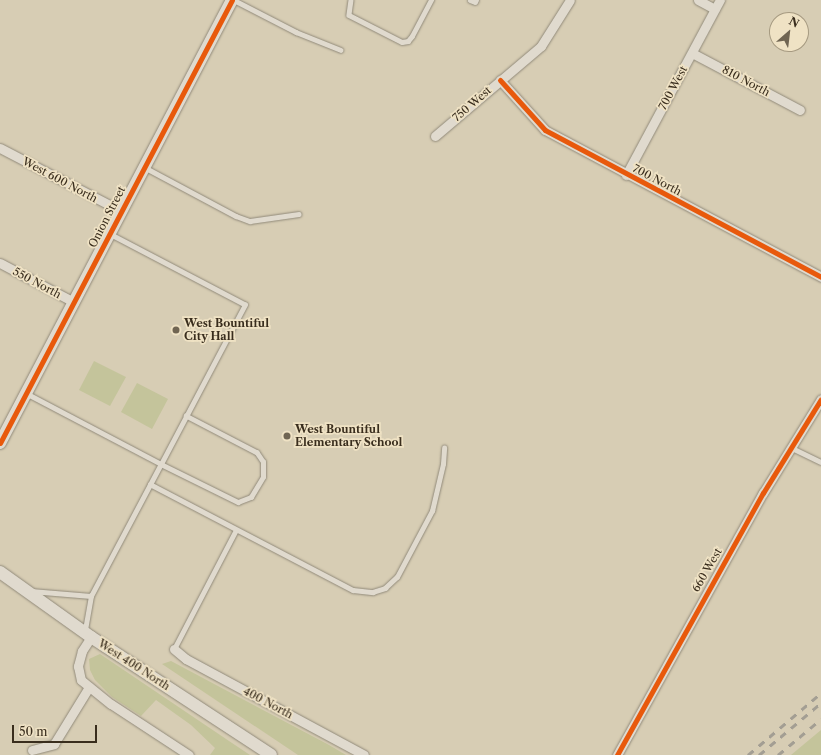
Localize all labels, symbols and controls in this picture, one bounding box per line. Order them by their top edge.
north arrow [769,12,809,52]
text: N [787,14,802,31]
street label: 810 North [720,63,772,99]
street label: 700 West [656,64,690,112]
street label: 750 West [450,84,494,124]
street label: West 600 North [20,155,100,205]
street label: 700 North [630,162,684,198]
street label: Onion Street [86,184,128,250]
street label: 550 North [11,265,63,301]
place label: West Bountiful City Hall [184,317,269,343]
marker: West Bountiful City Hall [171,325,181,335]
place label: West Bountiful Elementary School [295,423,403,449]
marker: West Bountiful Elementary School [282,431,292,441]
street label: 660 West [689,546,725,594]
street label: West 400 North [96,637,172,693]
street label: 400 North [241,684,295,722]
scale bar [14,717,99,743]
text: 50 m [19,724,48,739]

